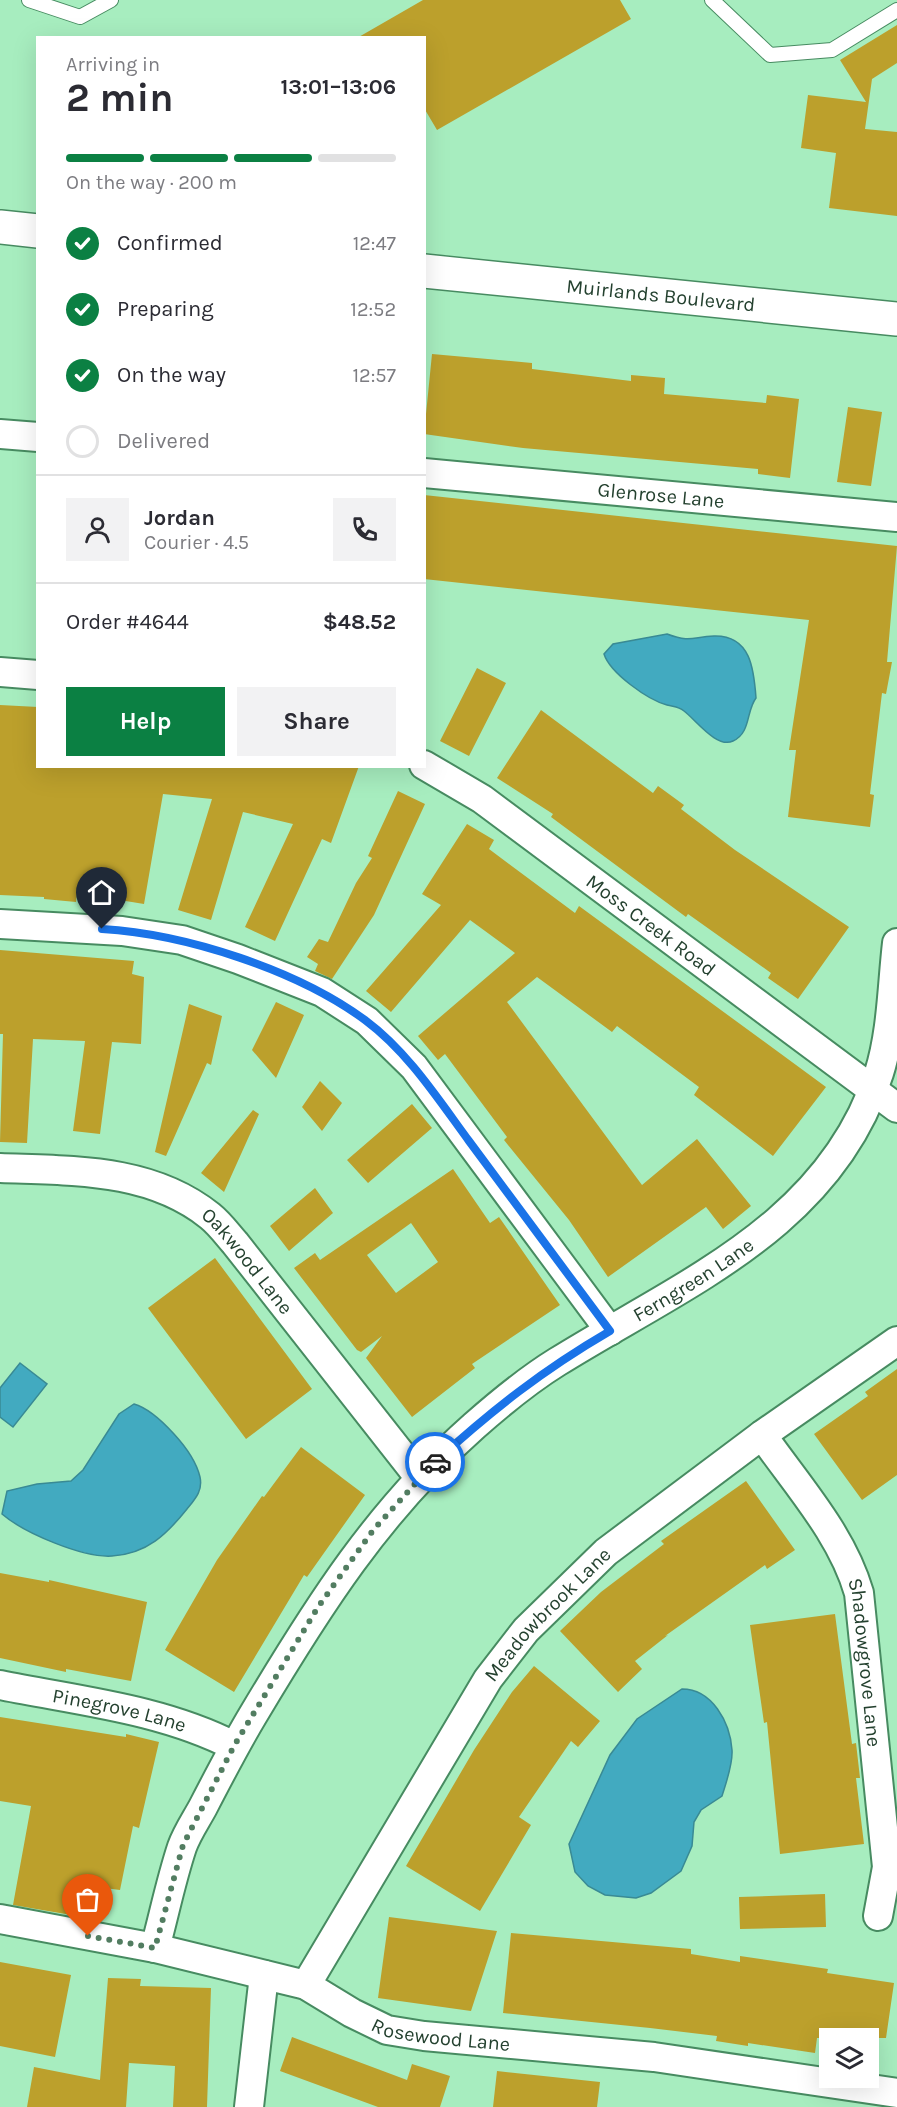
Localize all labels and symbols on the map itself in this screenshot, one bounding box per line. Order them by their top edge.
street label: Muirlands Boulevard [565,275,756,317]
street label: Glenrose Lane [596,478,725,513]
pin [76,867,127,929]
street label: Moss Creek Road [581,870,720,981]
street label: Oakwood Lane [197,1203,297,1319]
street label: Ferngreen Lane [629,1233,758,1327]
courier [405,1432,465,1492]
street label: Meadowbrook Lane [480,1543,616,1686]
street label: Shadowgrove Lane [843,1575,886,1748]
street label: Pinegrove Lane [51,1684,189,1737]
pin [62,1874,113,1936]
street label: Rosewood Lane [368,2013,511,2056]

